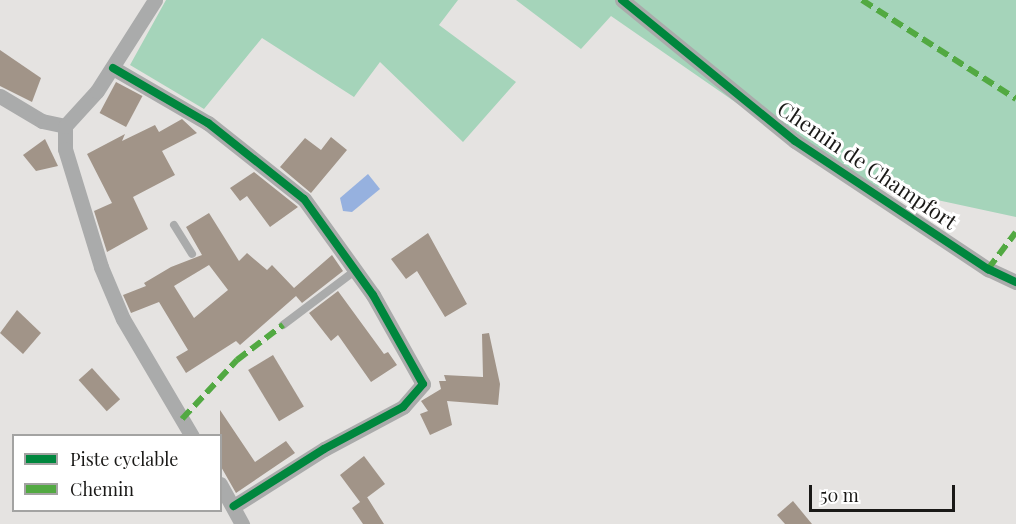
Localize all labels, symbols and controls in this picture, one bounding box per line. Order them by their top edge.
street label: Chemin de Champfort [773,95,963,233]
legend [12,434,222,512]
text: Piste cyclable [70,447,178,471]
scale bar [812,473,958,511]
text: Chemin [70,477,134,501]
text: 50 m [820,483,859,507]

